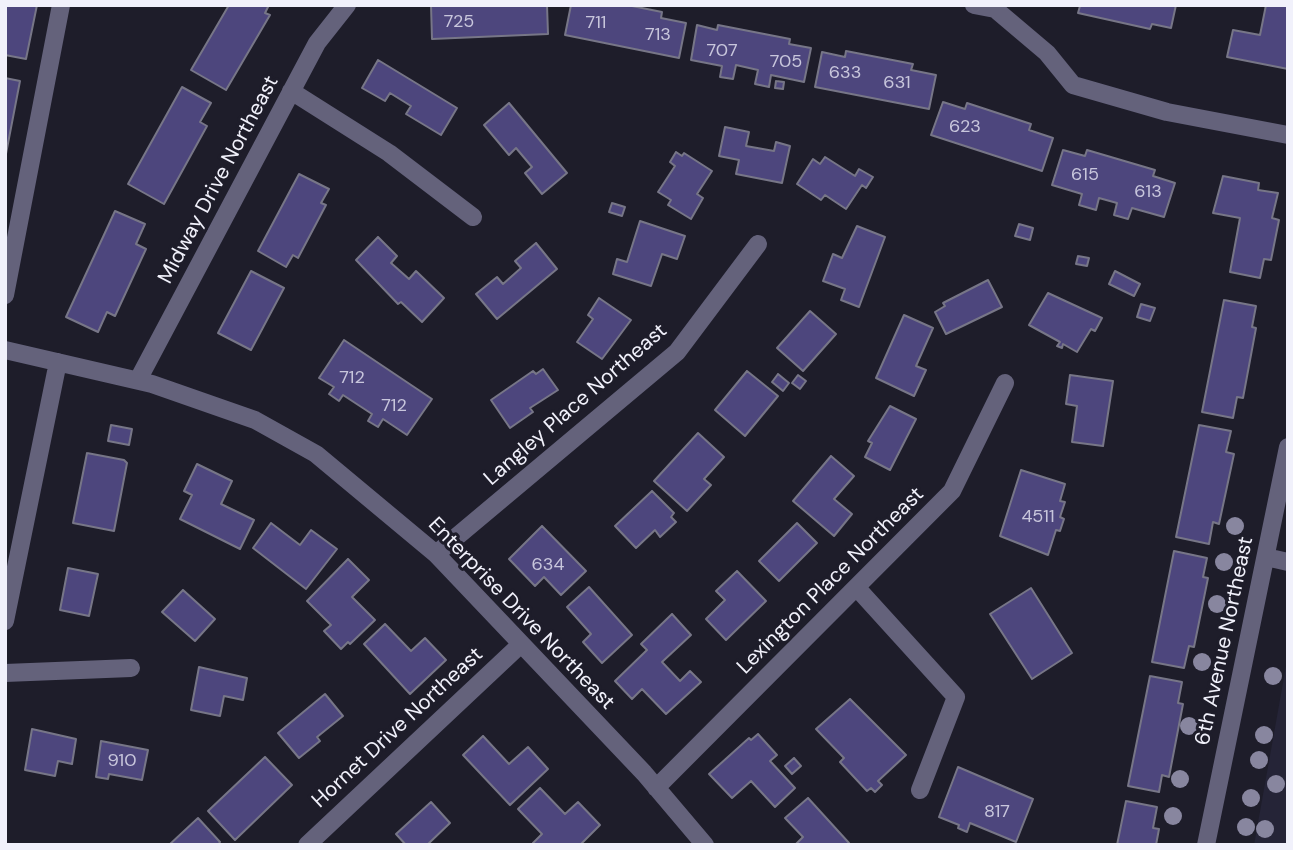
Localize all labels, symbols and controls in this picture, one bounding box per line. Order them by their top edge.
house number: 725 [444,11,474,33]
house number: 711 [586,12,606,34]
house number: 713 [645,24,671,46]
house number: 707 [706,40,738,62]
house number: 705 [770,51,802,73]
house number: 633 [829,62,861,84]
street label: Midway Drive Northeast [153,72,285,288]
house number: 631 [883,72,911,94]
house number: 623 [949,116,981,138]
house number: 615 [1071,164,1099,186]
house number: 613 [1134,181,1162,203]
street label: Langley Place Northeast [479,319,673,491]
house number: 712 [339,367,365,389]
house number: 712 [381,395,407,417]
street label: Lexington Place Northeast [732,482,930,680]
house number: 4511 [1021,506,1055,528]
street label: Enterprise Drive Northeast [422,513,620,715]
street label: 6th Avenue Northeast [1191,534,1259,748]
house number: 634 [532,554,564,576]
street label: Hornet Drive Northeast [308,642,488,814]
house number: 910 [108,750,136,772]
house number: 817 [984,801,1010,823]

